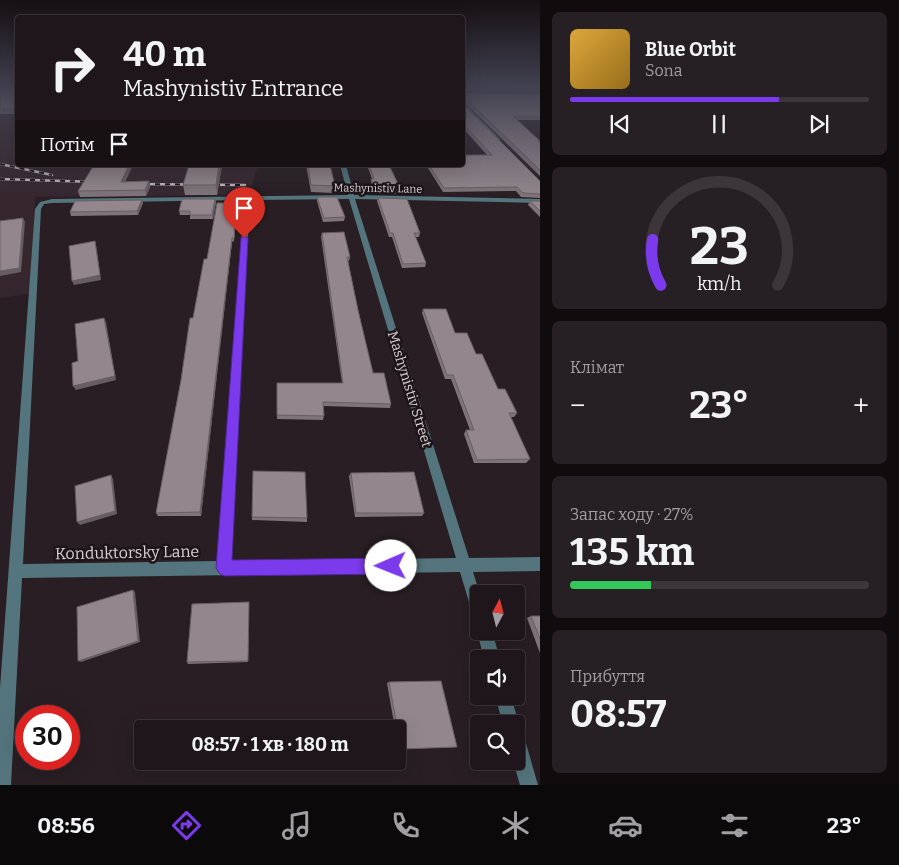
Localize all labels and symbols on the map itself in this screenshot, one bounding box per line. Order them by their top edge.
street label: Mashynistiv Lane [334,181,422,196]
pin [223,187,265,238]
street label: Mashynistiv Street [384,329,435,449]
position arrow [364,539,416,591]
street label: Konduktorsky Lane [55,542,199,563]
north arrow [470,585,525,640]
speed limit sign: 30 [15,705,80,770]

